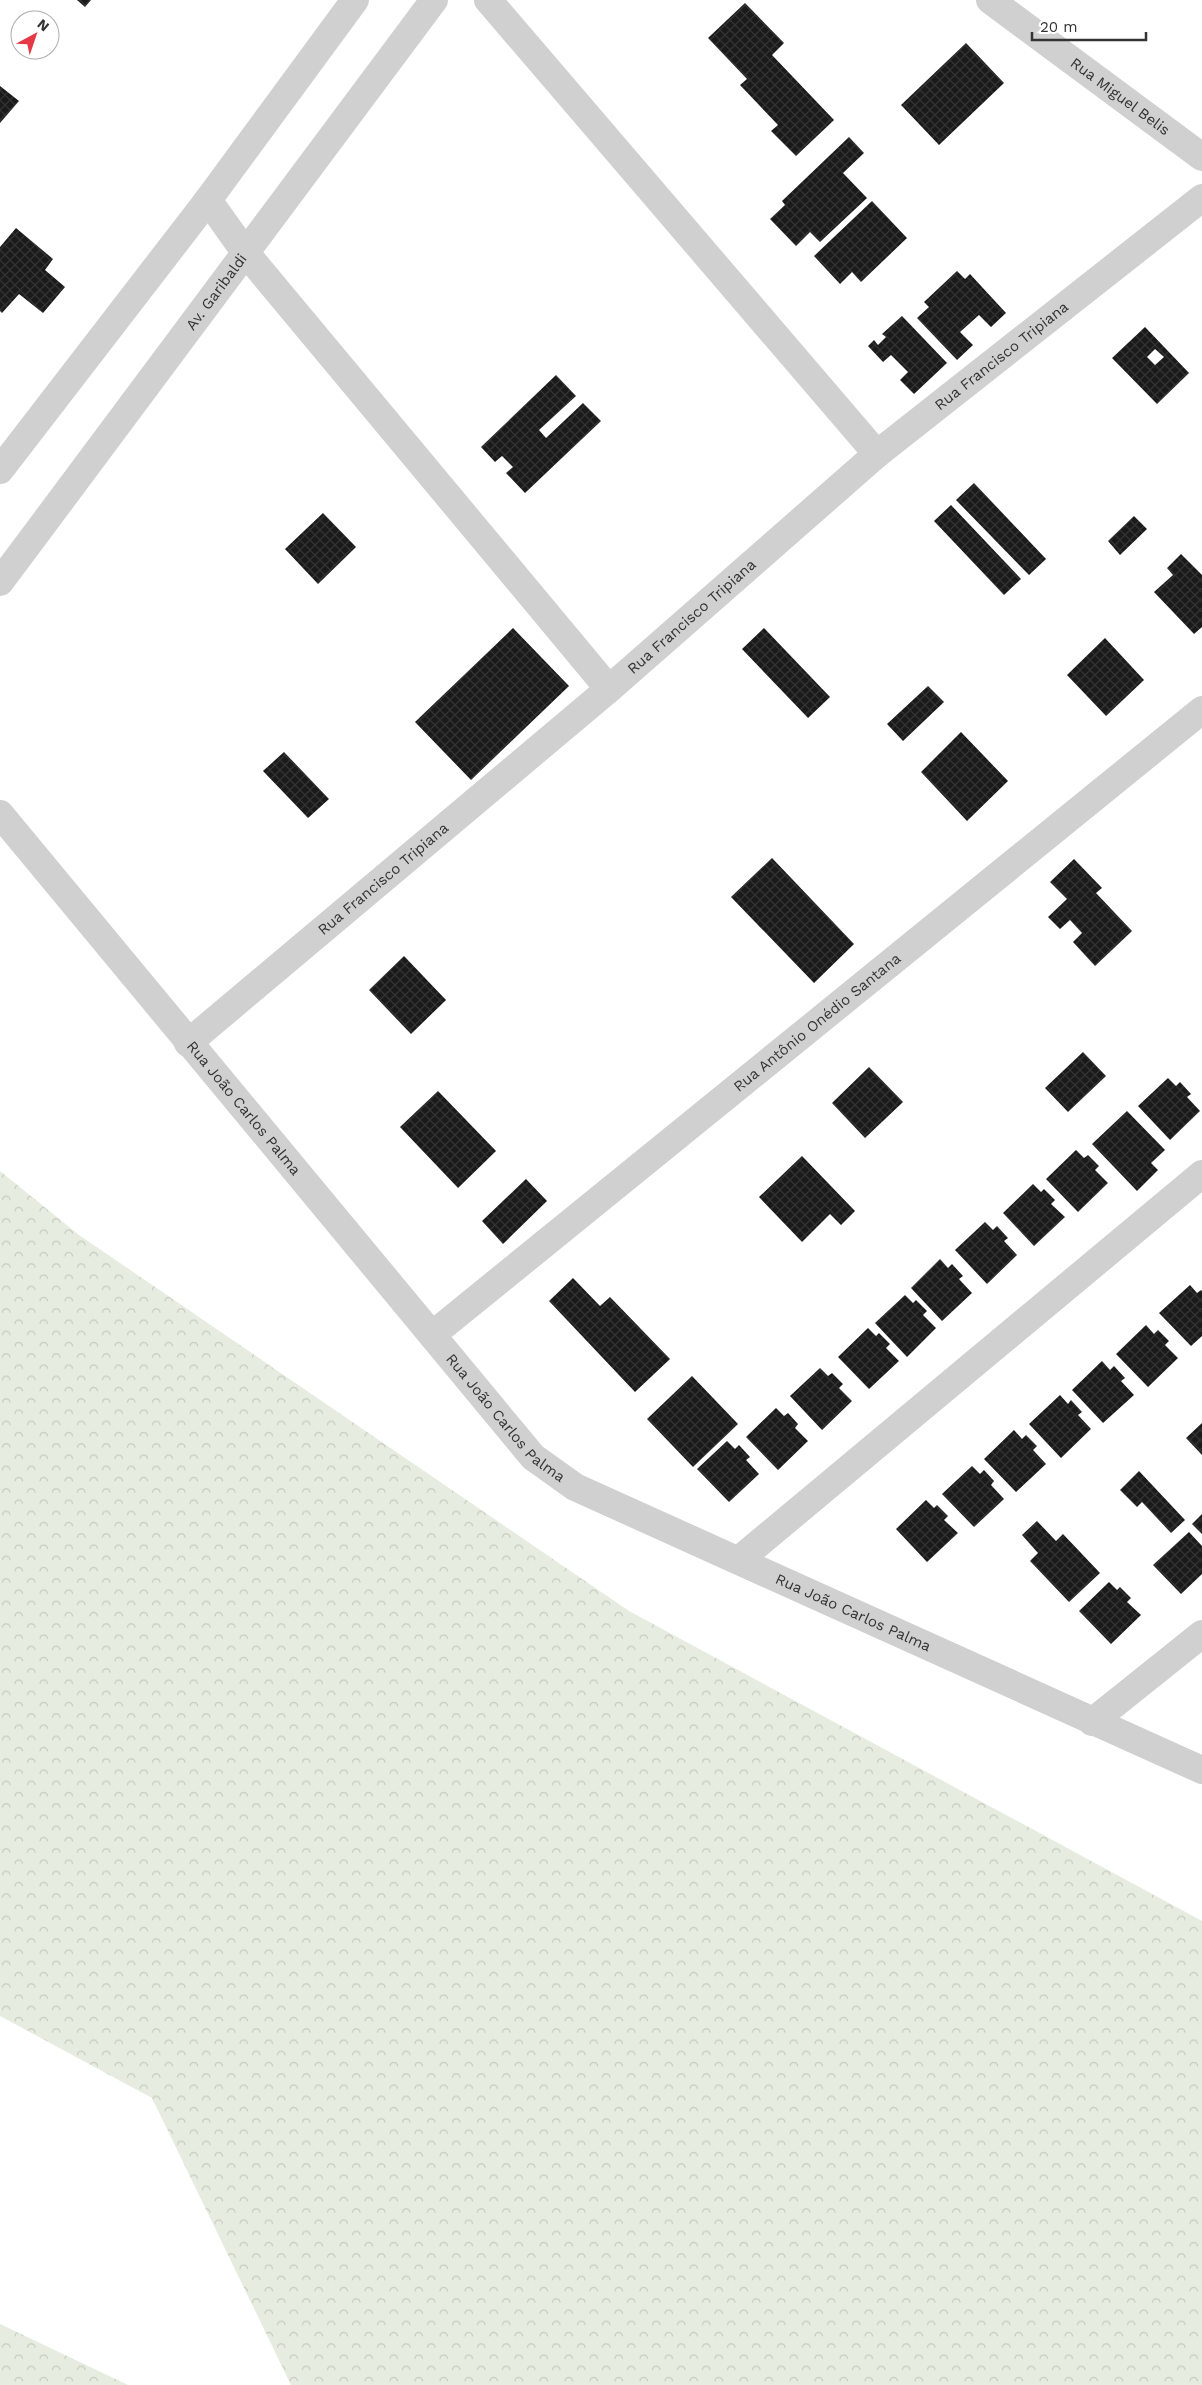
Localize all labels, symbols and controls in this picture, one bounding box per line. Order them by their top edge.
north arrow [10,10,60,60]
scale bar [1032,10,1146,42]
text: N [34,16,52,35]
text: 20 m [1040,18,1078,36]
street label: Rua Miguel Belis [1067,54,1174,139]
street label: Av. Garibaldi [182,250,251,334]
street label: Rua Francisco Tripiana [931,298,1072,414]
street label: Rua Francisco Tripiana [624,555,760,678]
street label: Rua Francisco Tripiana [314,819,452,939]
street label: Rua Antônio Onédio Santana [730,949,905,1096]
street label: Rua João Carlos Palma [183,1037,305,1179]
street label: Rua João Carlos Palma [442,1350,569,1486]
street label: Rua João Carlos Palma [773,1570,934,1656]

